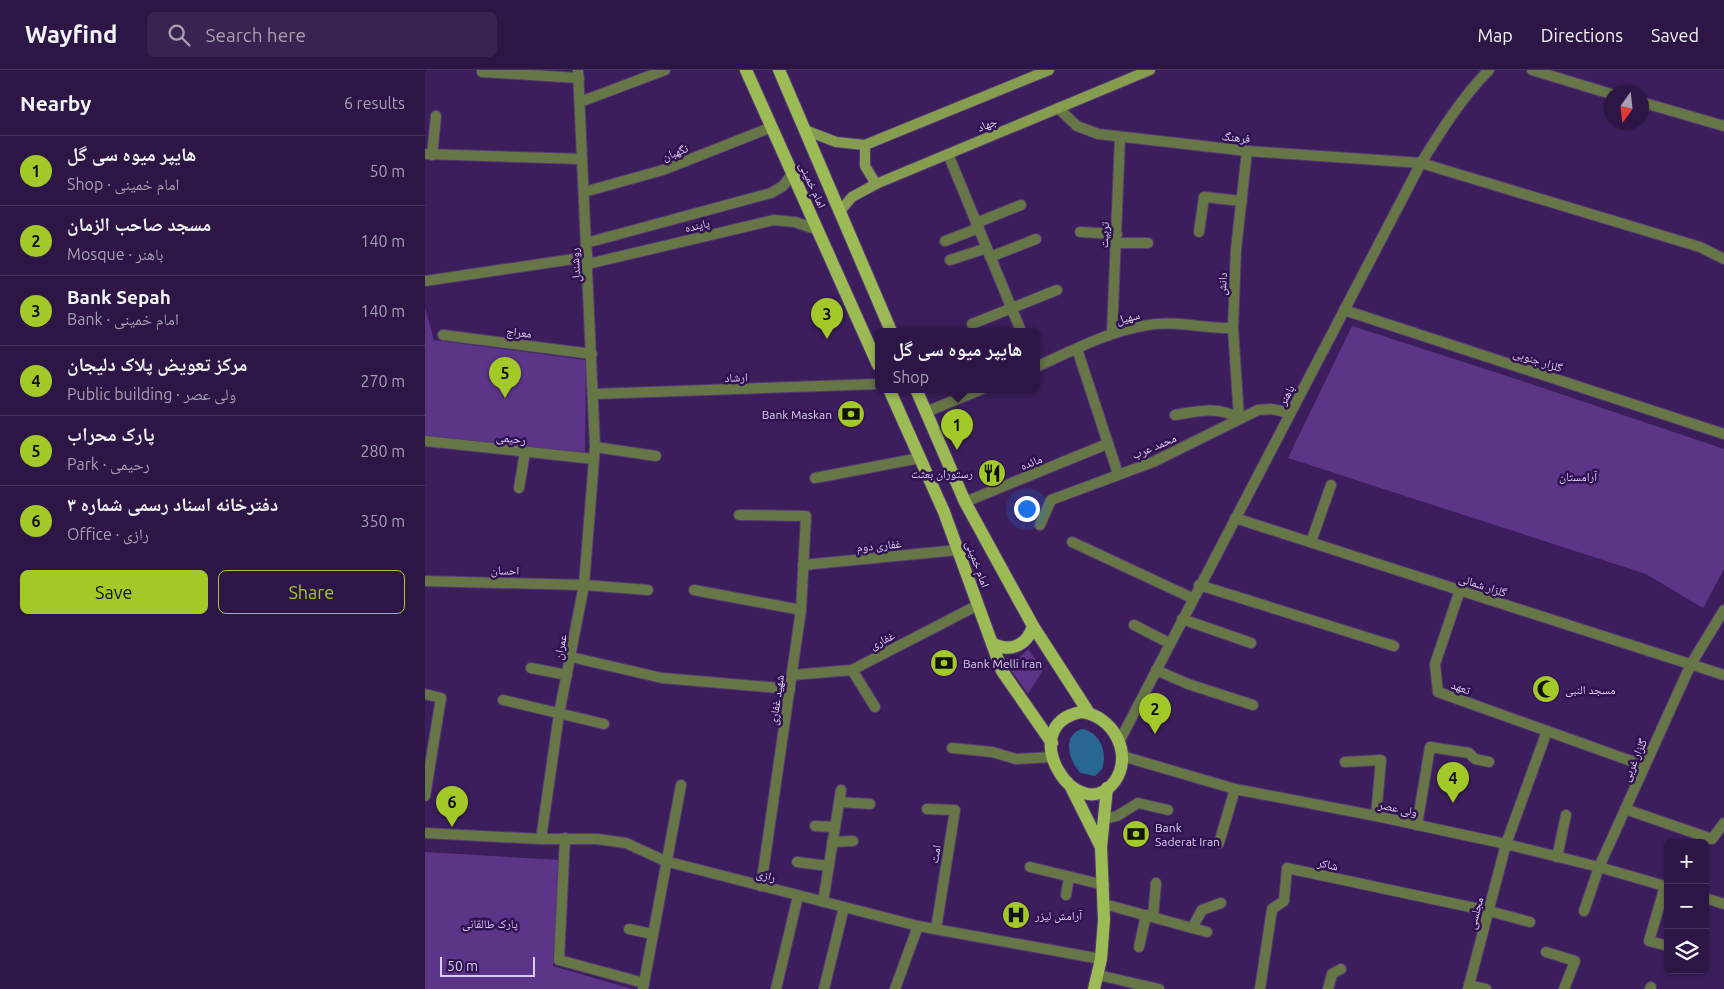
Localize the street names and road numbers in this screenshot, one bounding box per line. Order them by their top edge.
street label: جهاد [975,114,1000,135]
street label: فرهنگ [1221,129,1251,145]
street label: نگهبان [660,141,690,164]
street label: امام خمینی [795,160,829,211]
street label: پاینده [683,216,712,235]
street label: تربیت [1097,221,1112,248]
street label: روشندل [568,247,583,283]
street label: دانش [1215,272,1230,296]
street label: سهیل [1115,308,1142,327]
street label: معراج [505,324,533,341]
street label: گلزار جنوبی [1511,346,1564,375]
street label: ارشاد [724,370,748,384]
street label: باهنر [1275,383,1298,409]
street label: رحیمی [495,430,527,447]
street label: محمد عرب [1130,431,1179,462]
street label: مائده [1018,452,1044,472]
street label: غفاری دوم [856,537,902,555]
street label: امام خمینی [962,539,992,590]
street label: احسان [491,563,520,578]
street label: گلزار شمالی [1457,571,1509,600]
street label: غفاری [868,628,897,653]
street label: عمران [551,633,570,661]
street label: شهید غفاری [766,674,787,726]
street label: تعهد [1449,678,1473,698]
street label: گلزار غربی [1619,737,1650,784]
street label: ولی عصر [1376,797,1419,819]
street label: امت [927,844,943,864]
street label: شاکر [1316,855,1340,873]
street label: رازی [755,866,777,885]
street label: مجلسی [1465,896,1487,931]

